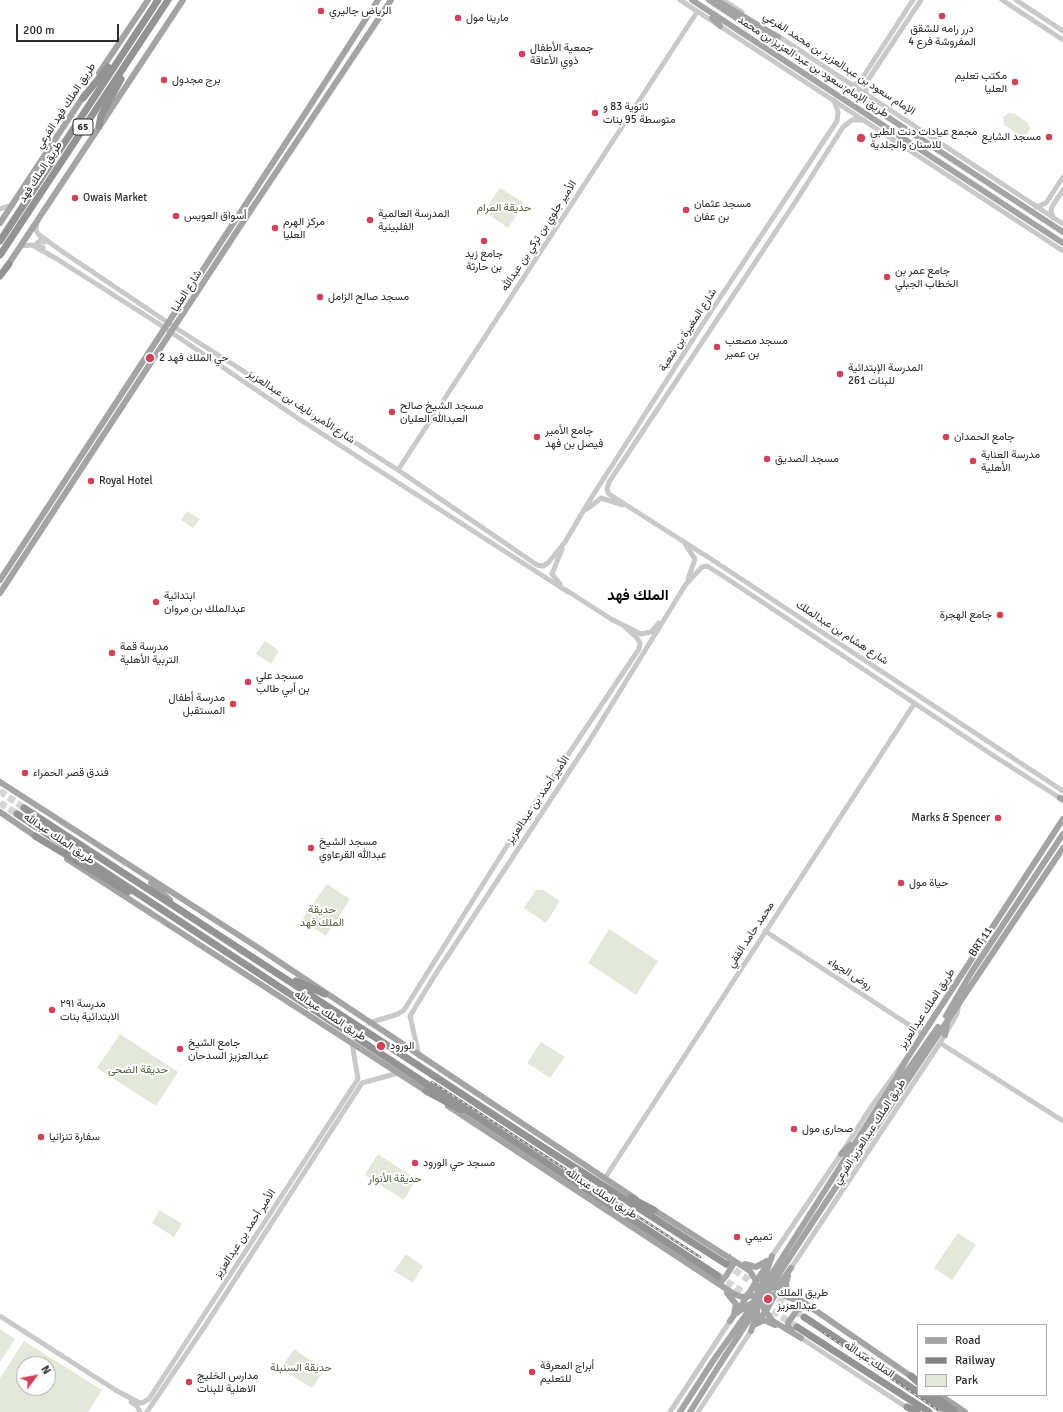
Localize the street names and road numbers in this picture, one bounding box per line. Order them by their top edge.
street label: الإمام سعود بن عبدالعزيز بن محمد الفرعي [760,10,918,118]
street label: طريق الإمام سعود بن عبد العزيز بن محمد [735,13,891,121]
street label: طريق الملك فهد الفرعي [33,61,99,151]
road number: 65 [73,119,93,135]
street label: طريق الملك فهد [16,139,66,205]
street label: الأمير جلوي بن تركي بن عبدالله [498,178,580,294]
street label: شارع العليا [169,268,205,314]
street label: شارع المغيرة بن شعبة [656,286,720,374]
street label: شارع الأمير نايف بن عبدالعزيز [245,367,357,447]
street label: شارع هشام بن عبدالملك [793,598,891,668]
street label: الأمير أحمد بن عبدالعزيز [504,753,572,847]
street label: طريق الملك عبدالله [21,810,97,868]
street label: محمد حامد الفقي [725,899,777,971]
street label: BRT 11 [966,925,996,959]
street label: روض الجواء [825,955,875,993]
street label: طريق الملك عبدالعزيز [896,966,958,1052]
street label: طريق الملك عبدالله [292,988,368,1044]
street label: طريق الملك عبدالعزيز الفرعي [831,1077,909,1187]
street label: طريق الملك عبدالله [563,1166,639,1222]
street label: الأمير أحمد بن عبدالعزيز [211,1187,279,1281]
street label: الملك عبدالله [841,1339,897,1381]

